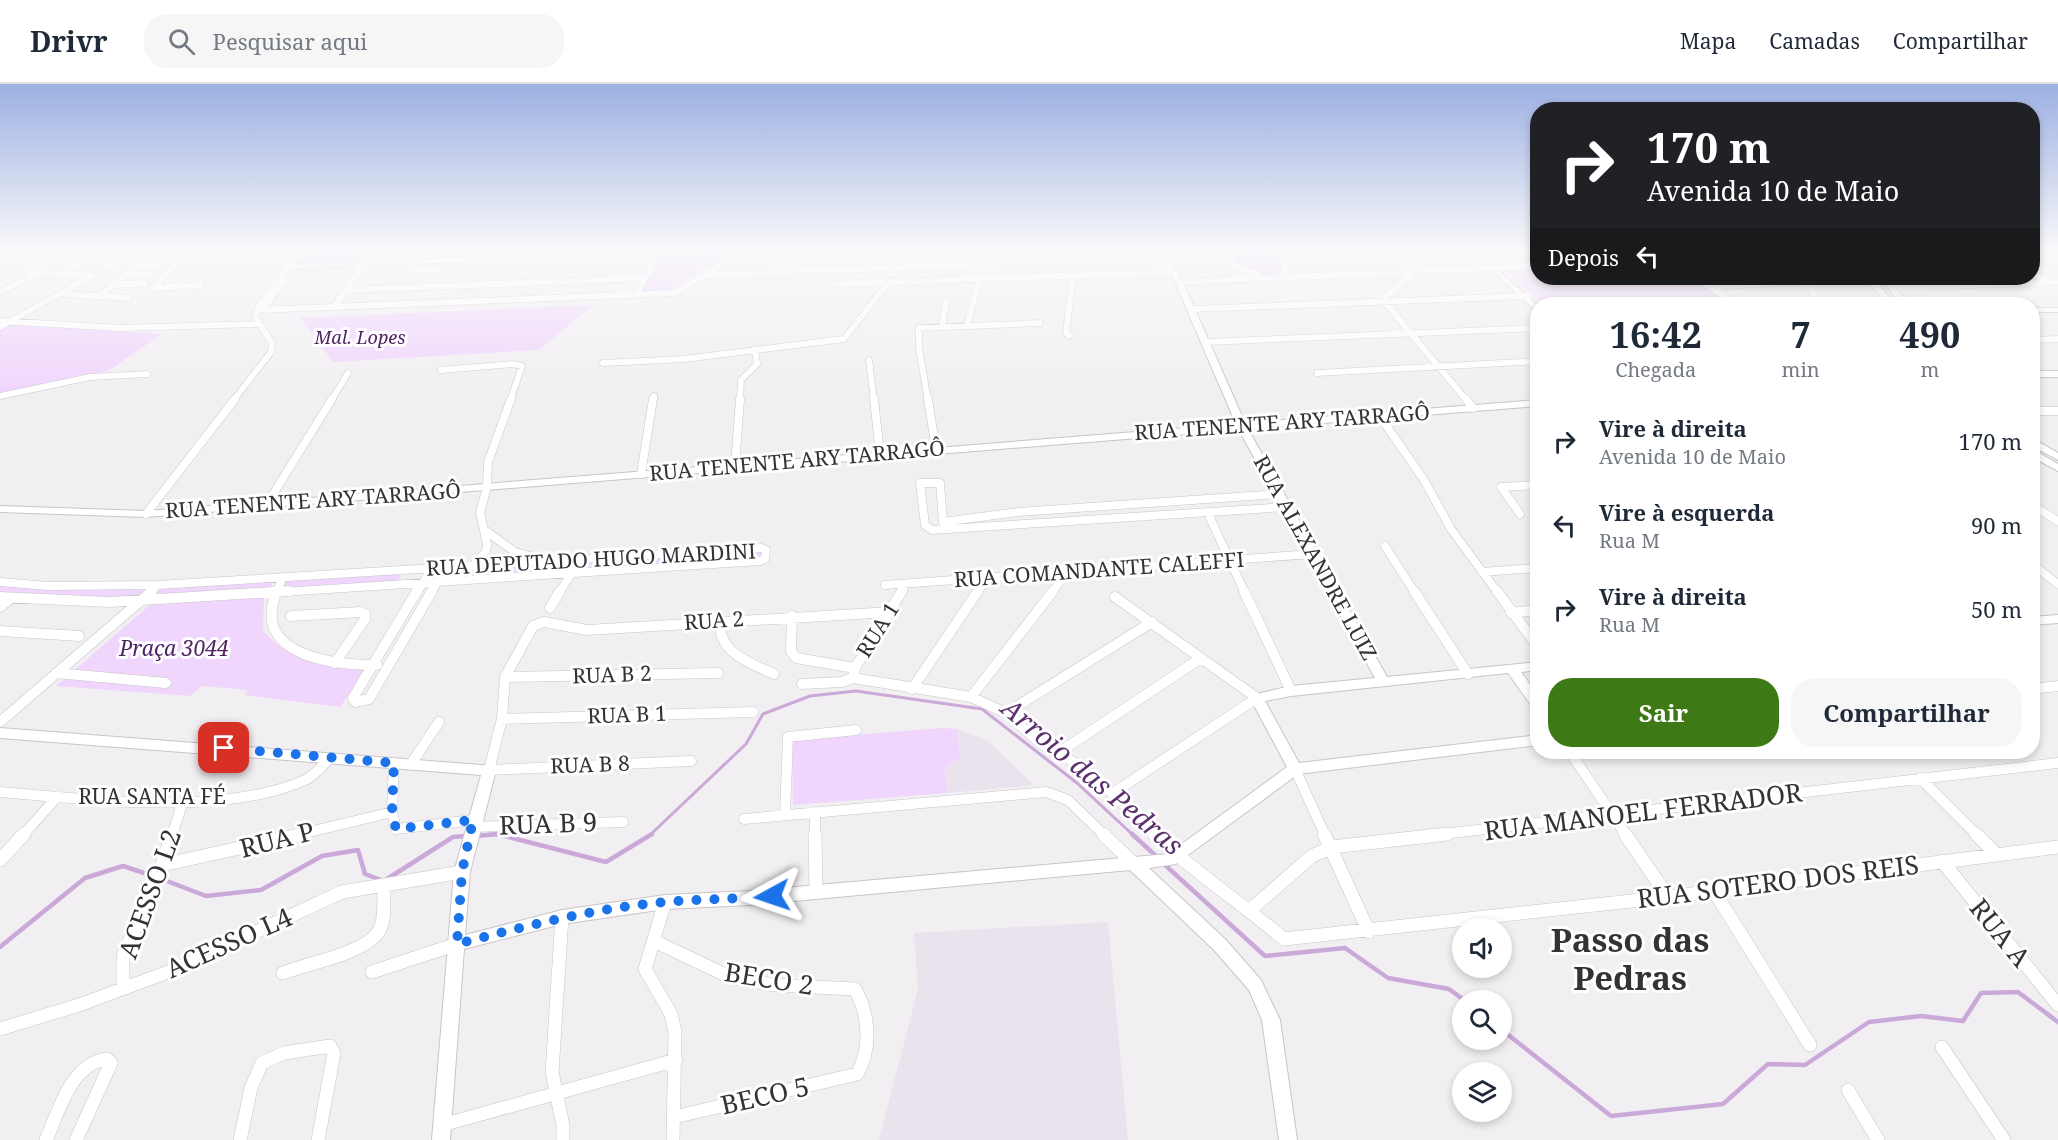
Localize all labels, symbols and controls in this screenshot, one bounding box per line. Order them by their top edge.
search box [144,14,564,68]
text: Drivr [30,22,108,60]
icon: search [165,25,198,58]
text: Pesquisar aqui [213,26,367,56]
text: Mapa [1680,27,1736,55]
text: Camadas [1769,27,1860,55]
text: Compartilhar [1893,27,2028,55]
text: 170 m [1647,118,1771,175]
icon: right [1548,126,1626,204]
text: Avenida 10 de Maio [1647,172,1899,209]
icon: left [1631,240,1664,273]
text: Depois [1548,242,1619,272]
text: 16:42 [1610,310,1702,359]
text: 7 [1790,310,1811,359]
text: 490 [1899,310,1960,359]
park label: Mal. Lopes [313,325,406,349]
text: Chegada [1615,356,1696,383]
text: min [1782,356,1820,383]
text: m [1920,356,1939,383]
street label: RUA TENENTE ARY TARRAGÔ [1133,398,1431,446]
text: Vire à direita [1599,413,1747,443]
icon: right [1548,425,1581,458]
text: 170 m [1959,426,2022,456]
street label: RUA TENENTE ARY TARRAGÔ [648,433,946,487]
text: Avenida 10 de Maio [1599,443,1786,470]
street label: RUA ALEXANDRE LUIZ [1248,450,1384,665]
street label: RUA TENENTE ARY TARRAGÔ [164,476,462,524]
text: Vire à esquerda [1599,497,1775,527]
icon: left [1548,509,1581,542]
text: 90 m [1971,510,2022,540]
text: Rua M [1599,527,1660,554]
street label: RUA DEPUTADO HUGO MARDINI [425,536,756,582]
street label: RUA COMANDANTE CALEFFI [953,545,1245,593]
text: Vire à direita [1599,581,1747,611]
icon: right [1548,593,1581,626]
text: 50 m [1971,594,2022,624]
street label: RUA 1 [849,597,905,662]
street label: RUA 2 [683,604,745,636]
text: Rua M [1599,611,1660,638]
park label: Praça 3044 [118,634,229,662]
street label: RUA B 2 [572,659,652,689]
button: Sair [1548,678,1779,747]
button: Compartilhar [1791,678,2022,747]
water label: Arroio das Pedras [993,688,1192,863]
street label: RUA B 1 [587,699,667,729]
pin [198,722,249,773]
icon: arrive [207,731,240,764]
street label: RUA B 8 [550,749,630,779]
street label: RUA MANOEL FERRADOR [1482,774,1805,848]
street label: RUA SANTA FÉ [78,782,226,810]
street label: RUA B 9 [498,803,598,843]
street label: RUA P [236,812,318,866]
street label: ACESSO L2 [109,824,189,963]
street label: RUA SOTERO DOS REIS [1635,846,1921,916]
position arrow [740,864,804,928]
street label: RUA A [1962,891,2040,975]
street label: ACESSO L4 [160,898,298,986]
district label: Passo das Pedras [1551,917,1709,1000]
map controls [1452,918,1512,1122]
button: sound [1452,918,1512,978]
street label: BECO 2 [722,953,816,1003]
button: search [1452,990,1512,1050]
button: layers [1452,1062,1512,1122]
street label: BECO 5 [717,1067,813,1123]

